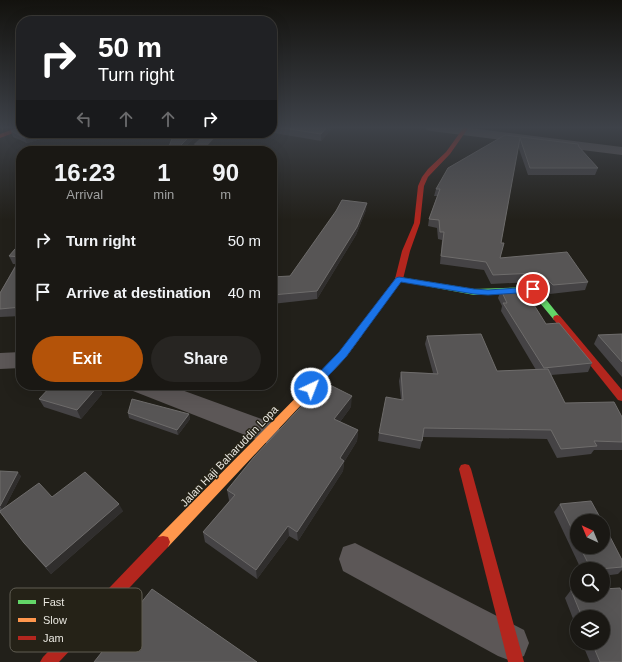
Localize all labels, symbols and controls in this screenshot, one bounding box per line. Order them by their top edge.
icon: right [32,32,84,84]
text: 50 m [98,32,162,63]
text: Turn right [98,65,174,85]
icon: left [73,108,95,130]
icon: ahead [115,108,137,130]
icon: ahead [157,108,179,130]
icon: right [199,108,221,130]
text: 16:23 [54,159,115,186]
text: 1 [157,159,171,186]
text: 90 [212,159,239,186]
text: Arrival [66,187,103,202]
text: min [153,187,174,202]
text: m [220,187,231,202]
icon: right [32,229,54,251]
text: Turn right [66,232,136,249]
text: 50 m [228,232,261,249]
pin [516,272,550,306]
icon: arrive [522,278,544,300]
icon: arrive [32,281,54,303]
text: Arrive at destination [66,284,211,301]
text: 40 m [228,284,261,301]
button: Exit [32,336,143,382]
button: Share [151,336,261,382]
position arrow [290,367,332,409]
street label: Jalan Haji Baharuddin Lopa [178,403,281,509]
north arrow [570,514,610,554]
map controls [570,514,610,650]
button: search [570,562,610,602]
legend [10,588,142,652]
text: Fast [43,596,64,608]
button: layers [570,610,610,650]
text: Slow [43,614,67,626]
text: Jam [43,632,64,644]

